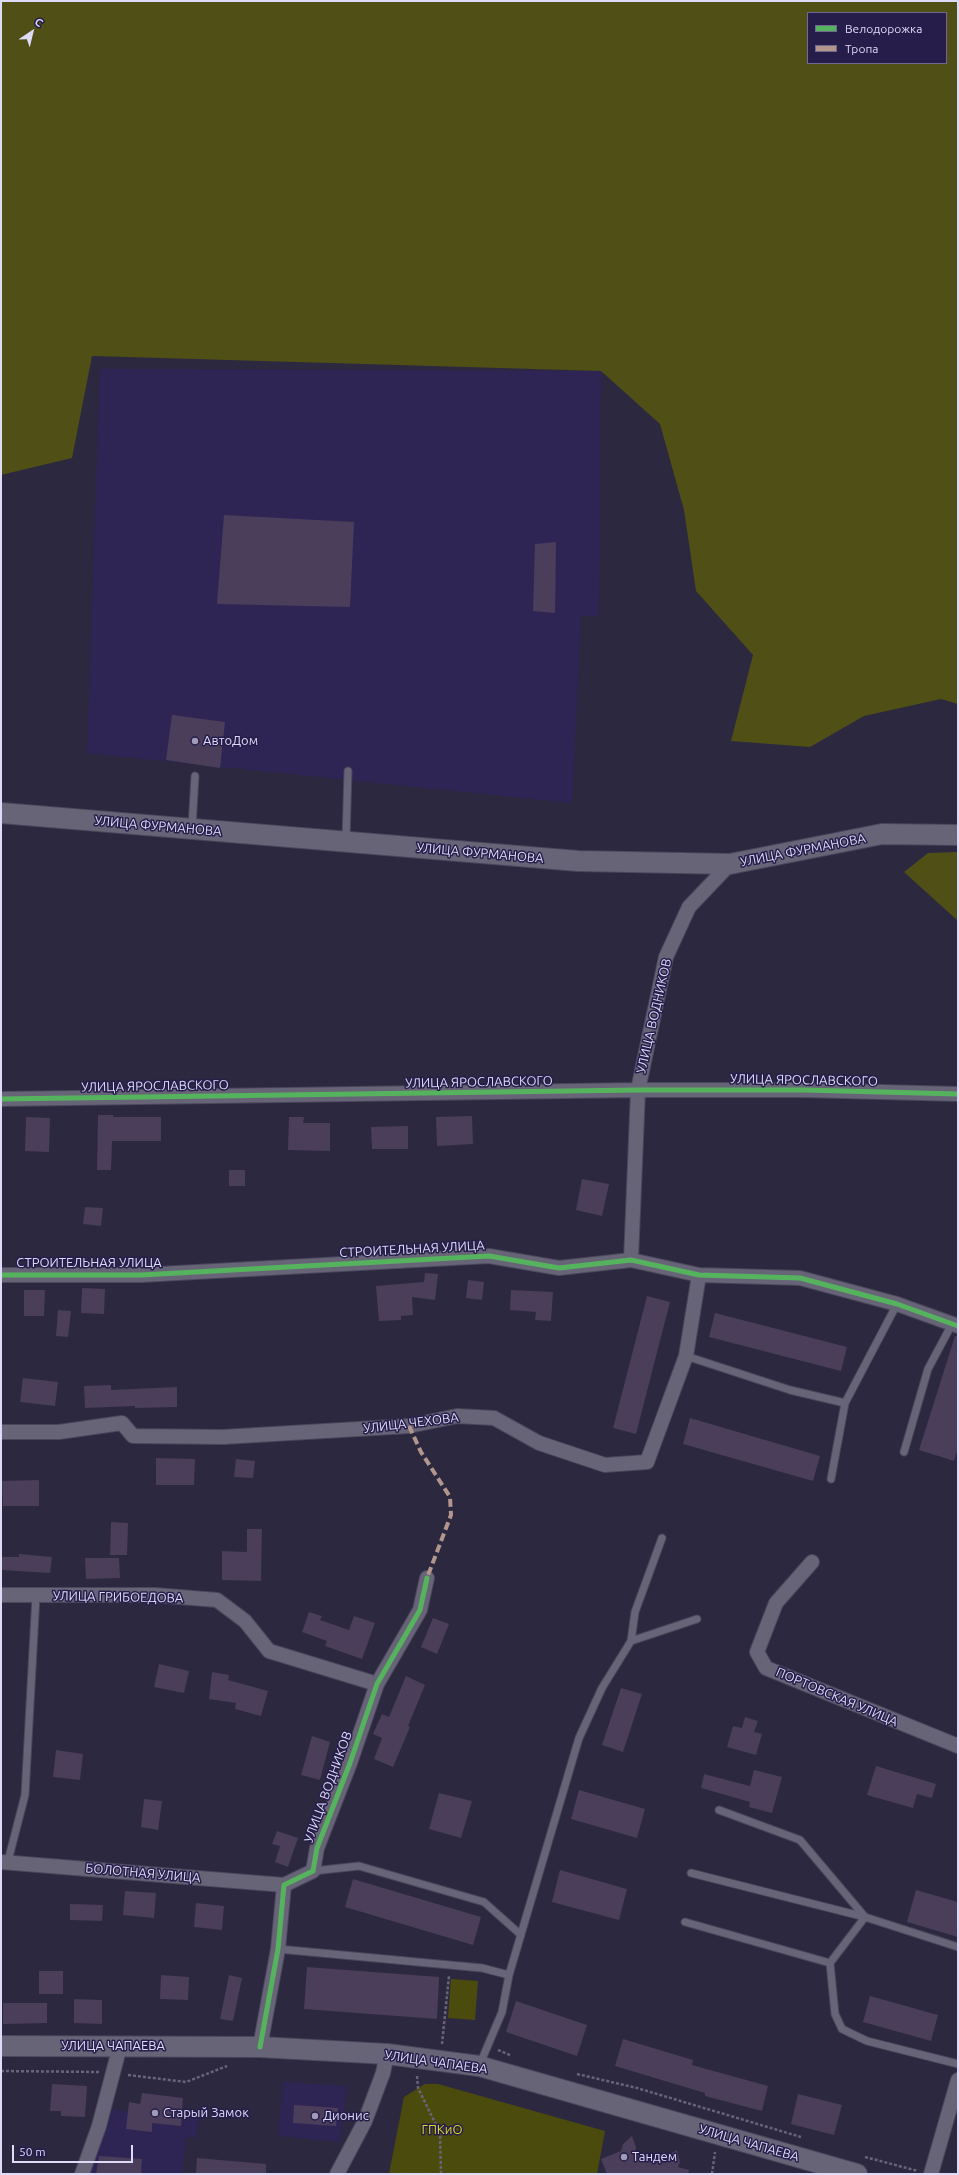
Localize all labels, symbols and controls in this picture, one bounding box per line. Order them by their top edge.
north arrow [12,12,52,52]
legend [807,12,947,64]
text: С [33,15,45,29]
text: Велодорожка [845,22,922,35]
text: Тропа [845,42,878,55]
place label: АвтоДом [203,733,258,749]
marker: АвтоДом [190,736,200,746]
street label: УЛИЦА ФУРМАНОВА [94,813,222,839]
street label: УЛИЦА ФУРМАНОВА [739,830,867,870]
street label: УЛИЦА ФУРМАНОВА [416,840,544,866]
street label: УЛИЦА ВОДНИКОВ [633,957,675,1075]
street label: УЛИЦА ЯРОСЛАВСКОГО [730,1071,878,1089]
street label: УЛИЦА ЯРОСЛАВСКОГО [405,1073,553,1091]
street label: УЛИЦА ЯРОСЛАВСКОГО [81,1077,229,1095]
street label: СТРОИТЕЛЬНАЯ УЛИЦА [339,1237,485,1261]
street label: СТРОИТЕЛЬНАЯ УЛИЦА [16,1255,162,1271]
street label: УЛИЦА ЧЕХОВА [363,1409,459,1437]
street label: УЛИЦА ГРИБОЕДОВА [53,1588,183,1606]
street label: ПОРТОВСКАЯ УЛИЦА [774,1664,900,1730]
street label: УЛИЦА ВОДНИКОВ [301,1729,355,1845]
street label: БОЛОТНАЯ УЛИЦА [85,1860,201,1886]
street label: УЛИЦА ЧАПАЕВА [61,2038,165,2054]
street label: УЛИЦА ЧАПАЕВА [384,2047,488,2077]
place label: Старый Замок [163,2105,249,2121]
marker: Старый Замок [150,2108,160,2118]
place label: Дионис [323,2108,369,2124]
marker: Дионис [310,2111,320,2121]
street label: УЛИЦА ЧАПАЕВА [697,2121,801,2165]
park label: ГПКиО [421,2122,463,2138]
scale bar [14,2137,135,2163]
text: 50 m [19,2145,46,2158]
place label: Тандем [632,2149,677,2165]
marker: Тандем [619,2152,629,2162]

